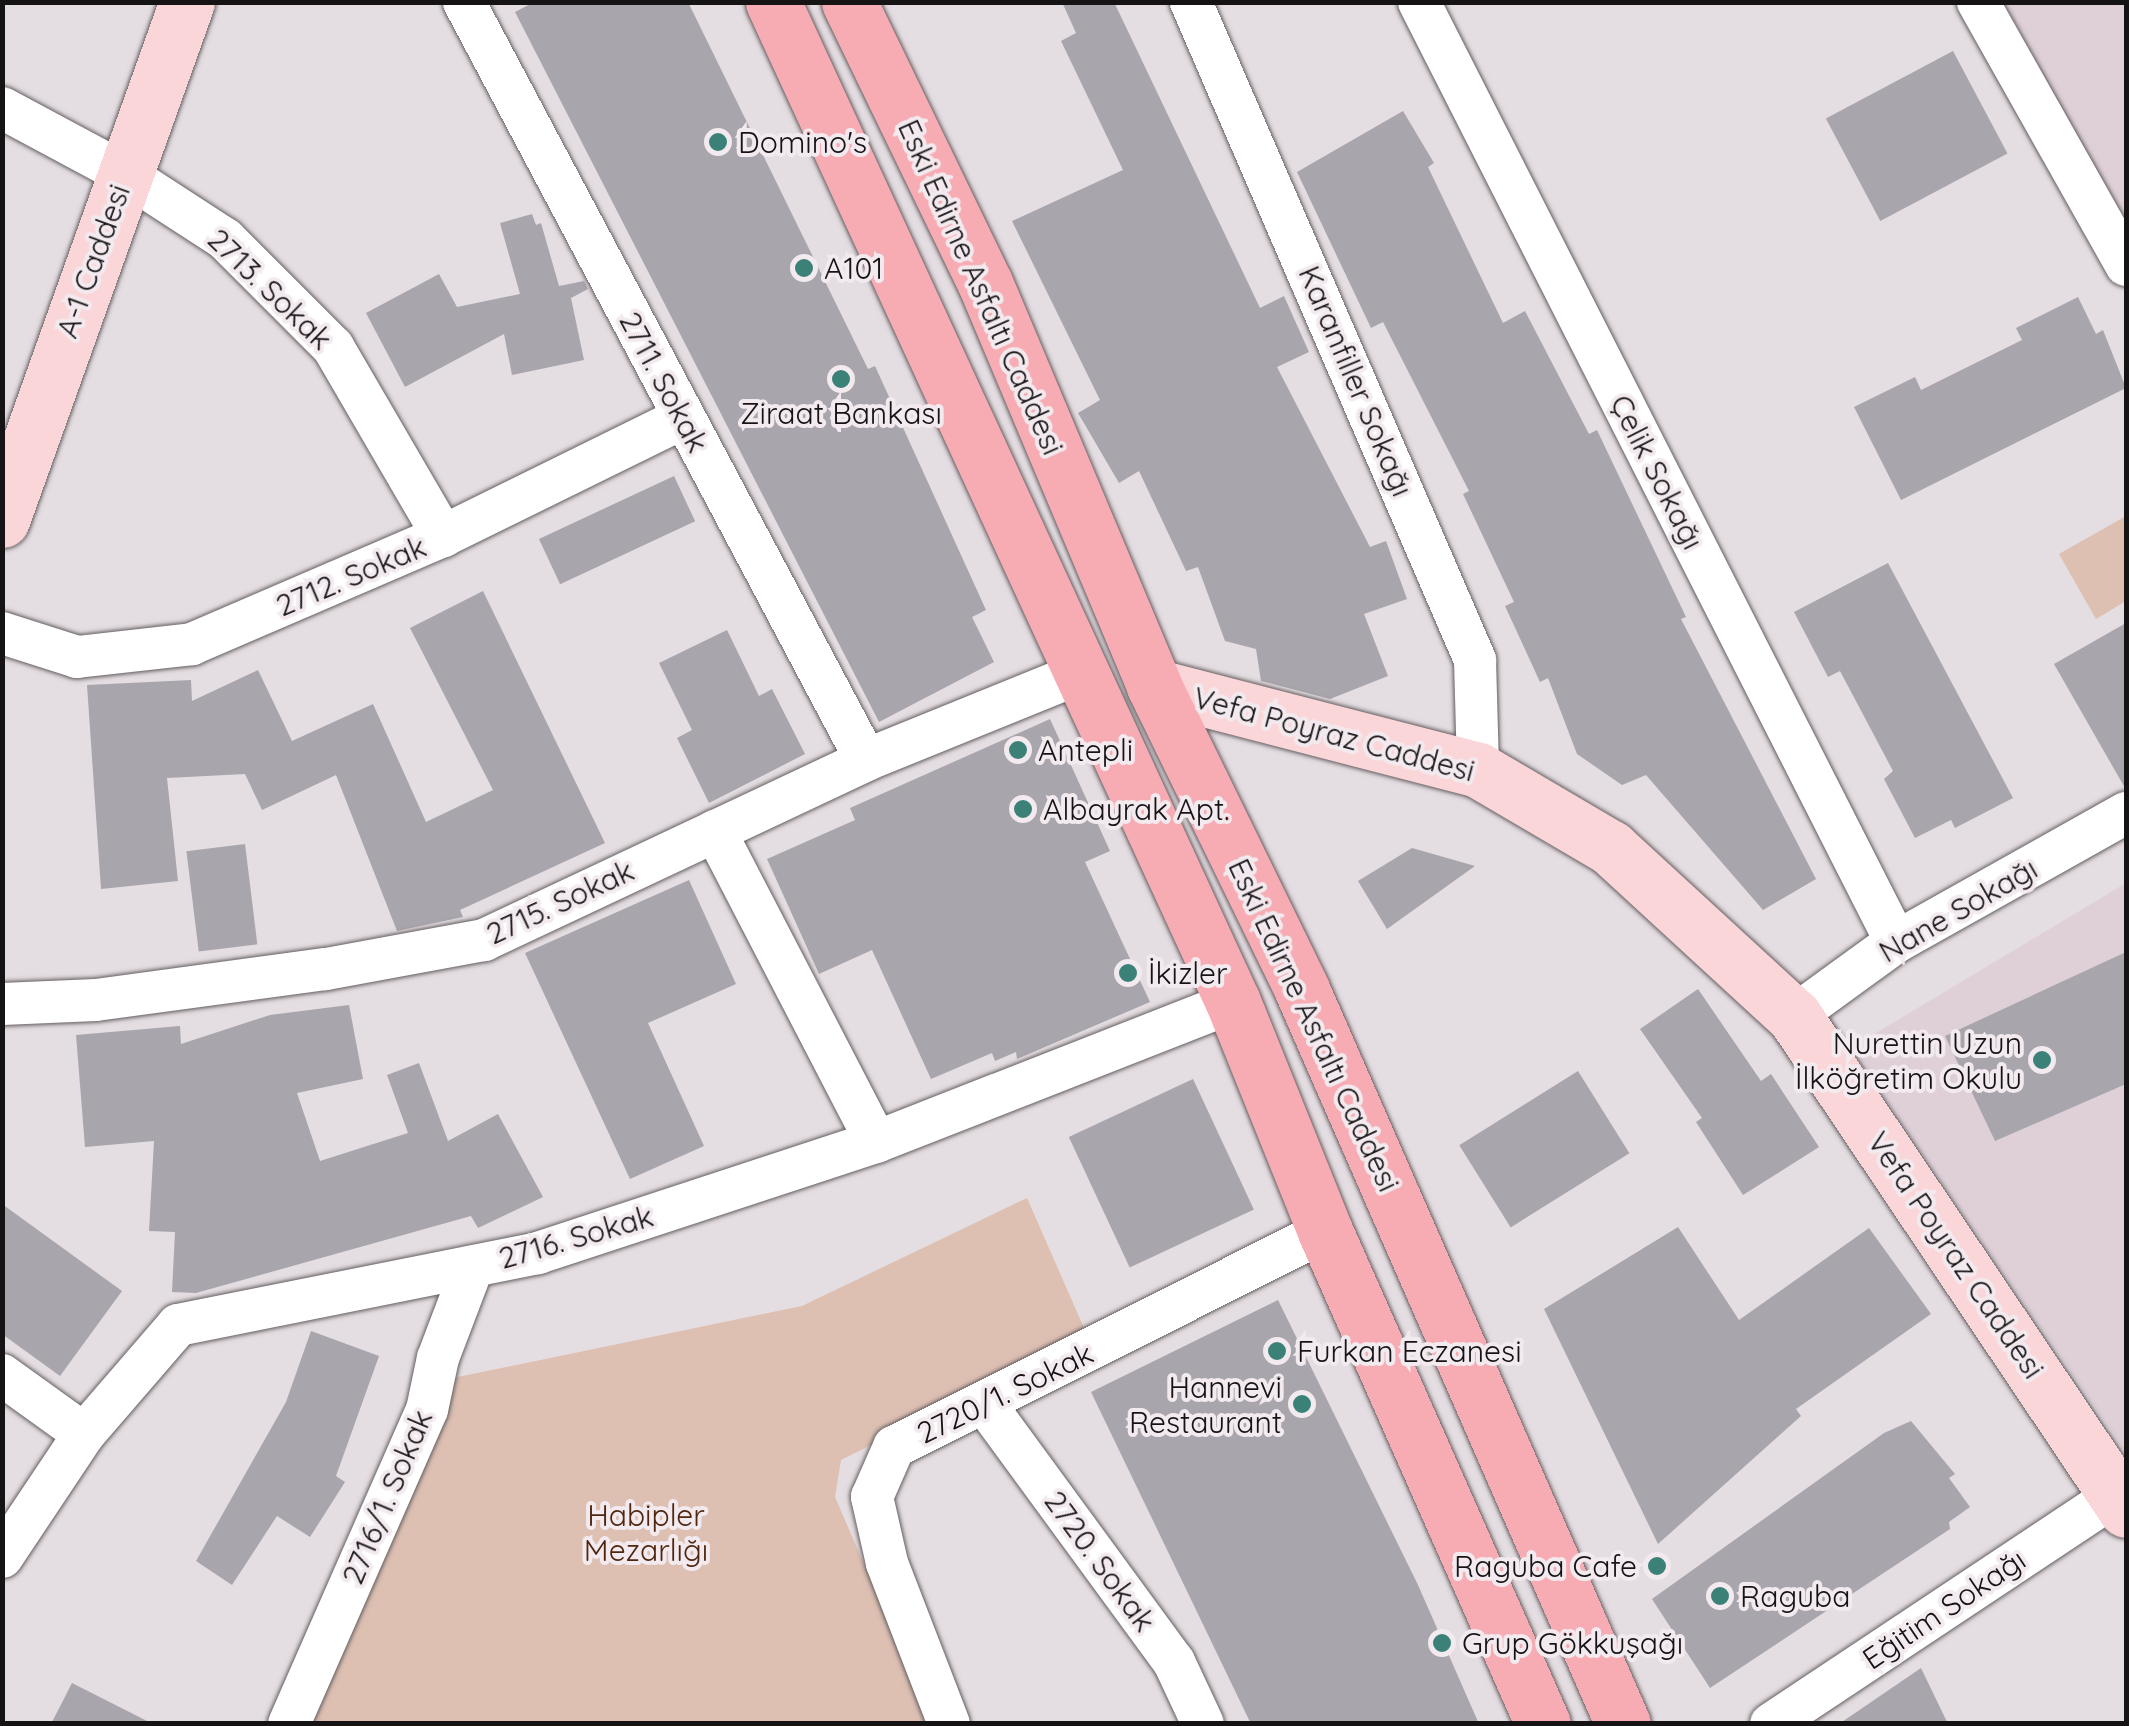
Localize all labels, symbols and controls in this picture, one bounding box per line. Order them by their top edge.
street label: Eski Edirne Asfaltı Caddesi [891,114,1071,460]
place label: Domino's [738,124,867,160]
marker: Domino's [707,131,729,153]
street label: A-1 Caddesi [49,179,137,343]
street label: 2713. Sokak [201,221,339,357]
place label: A101 [824,250,883,286]
marker: A101 [793,257,815,279]
street label: Karanfiller Sokağı [1291,260,1421,502]
street label: 2711. Sokak [612,306,716,458]
marker: Ziraat Bankası [830,368,852,390]
street label: Çelik Sokağı [1603,389,1711,555]
place label: Ziraat Bankası [740,395,942,431]
street label: 2712. Sokak [271,528,431,624]
street label: Vefa Poyraz Caddesi [1189,679,1479,789]
place label: Antepli [1038,732,1133,768]
marker: Antepli [1007,739,1029,761]
place label: Albayrak Apt. [1043,791,1230,827]
marker: Albayrak Apt. [1012,798,1034,820]
street label: Nane Sokağı [1872,850,2044,970]
street label: 2715. Sokak [481,852,639,952]
street label: Eski Edirne Asfaltı Caddesi [1221,853,1407,1197]
place label: İkizler [1148,955,1227,991]
marker: İkizler [1117,962,1139,984]
place label: Nurettin Uzun İlköğretim Okulu [1795,1025,2022,1096]
marker: Nurettin Uzun İlköğretim Okulu [2031,1049,2053,1071]
street label: Vefa Poyraz Caddesi [1860,1125,2052,1385]
street label: 2716. Sokak [495,1198,657,1276]
place label: Furkan Eczanesi [1297,1333,1522,1369]
street label: 2720/1. Sokak [911,1335,1099,1451]
marker: Furkan Eczanesi [1266,1340,1288,1362]
place label: Hannevi Restaurant [1129,1369,1282,1440]
marker: Hannevi Restaurant [1291,1393,1313,1415]
street label: 2716/1. Sokak [334,1405,440,1589]
street label: 2720. Sokak [1037,1484,1163,1638]
park label: Habipler Mezarlığı [584,1497,708,1568]
street label: Eğitim Sokağı [1856,1541,2032,1677]
place label: Raguba Cafe [1454,1548,1637,1584]
marker: Raguba Cafe [1646,1555,1668,1577]
place label: Raguba [1740,1578,1850,1614]
marker: Raguba [1709,1585,1731,1607]
place label: Grup Gökkuşağı [1462,1625,1683,1661]
marker: Grup Gökkuşağı [1431,1632,1453,1654]

